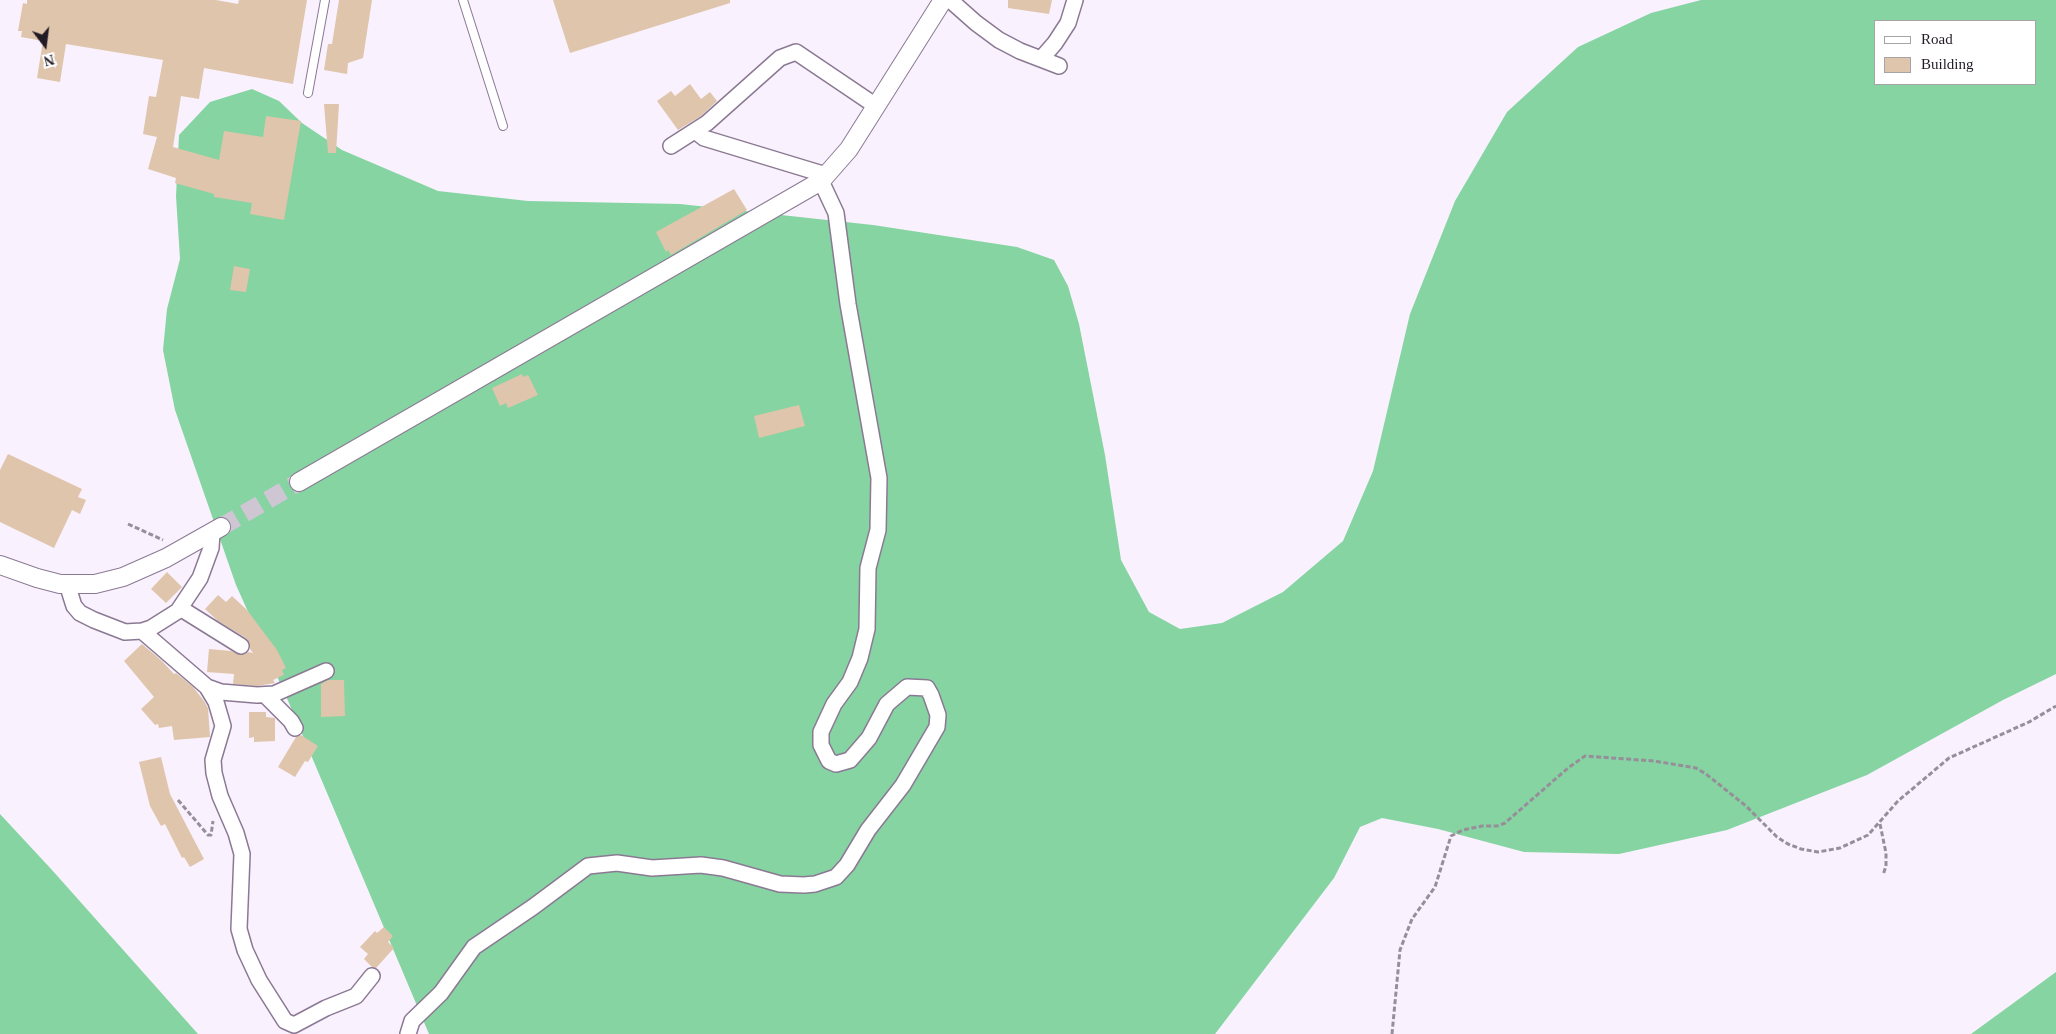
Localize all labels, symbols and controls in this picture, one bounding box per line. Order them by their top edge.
north arrow [20,20,70,70]
legend [1874,20,2036,85]
text: Road [1921,31,1953,47]
text: N [42,51,56,69]
text: Building [1921,56,1974,72]

